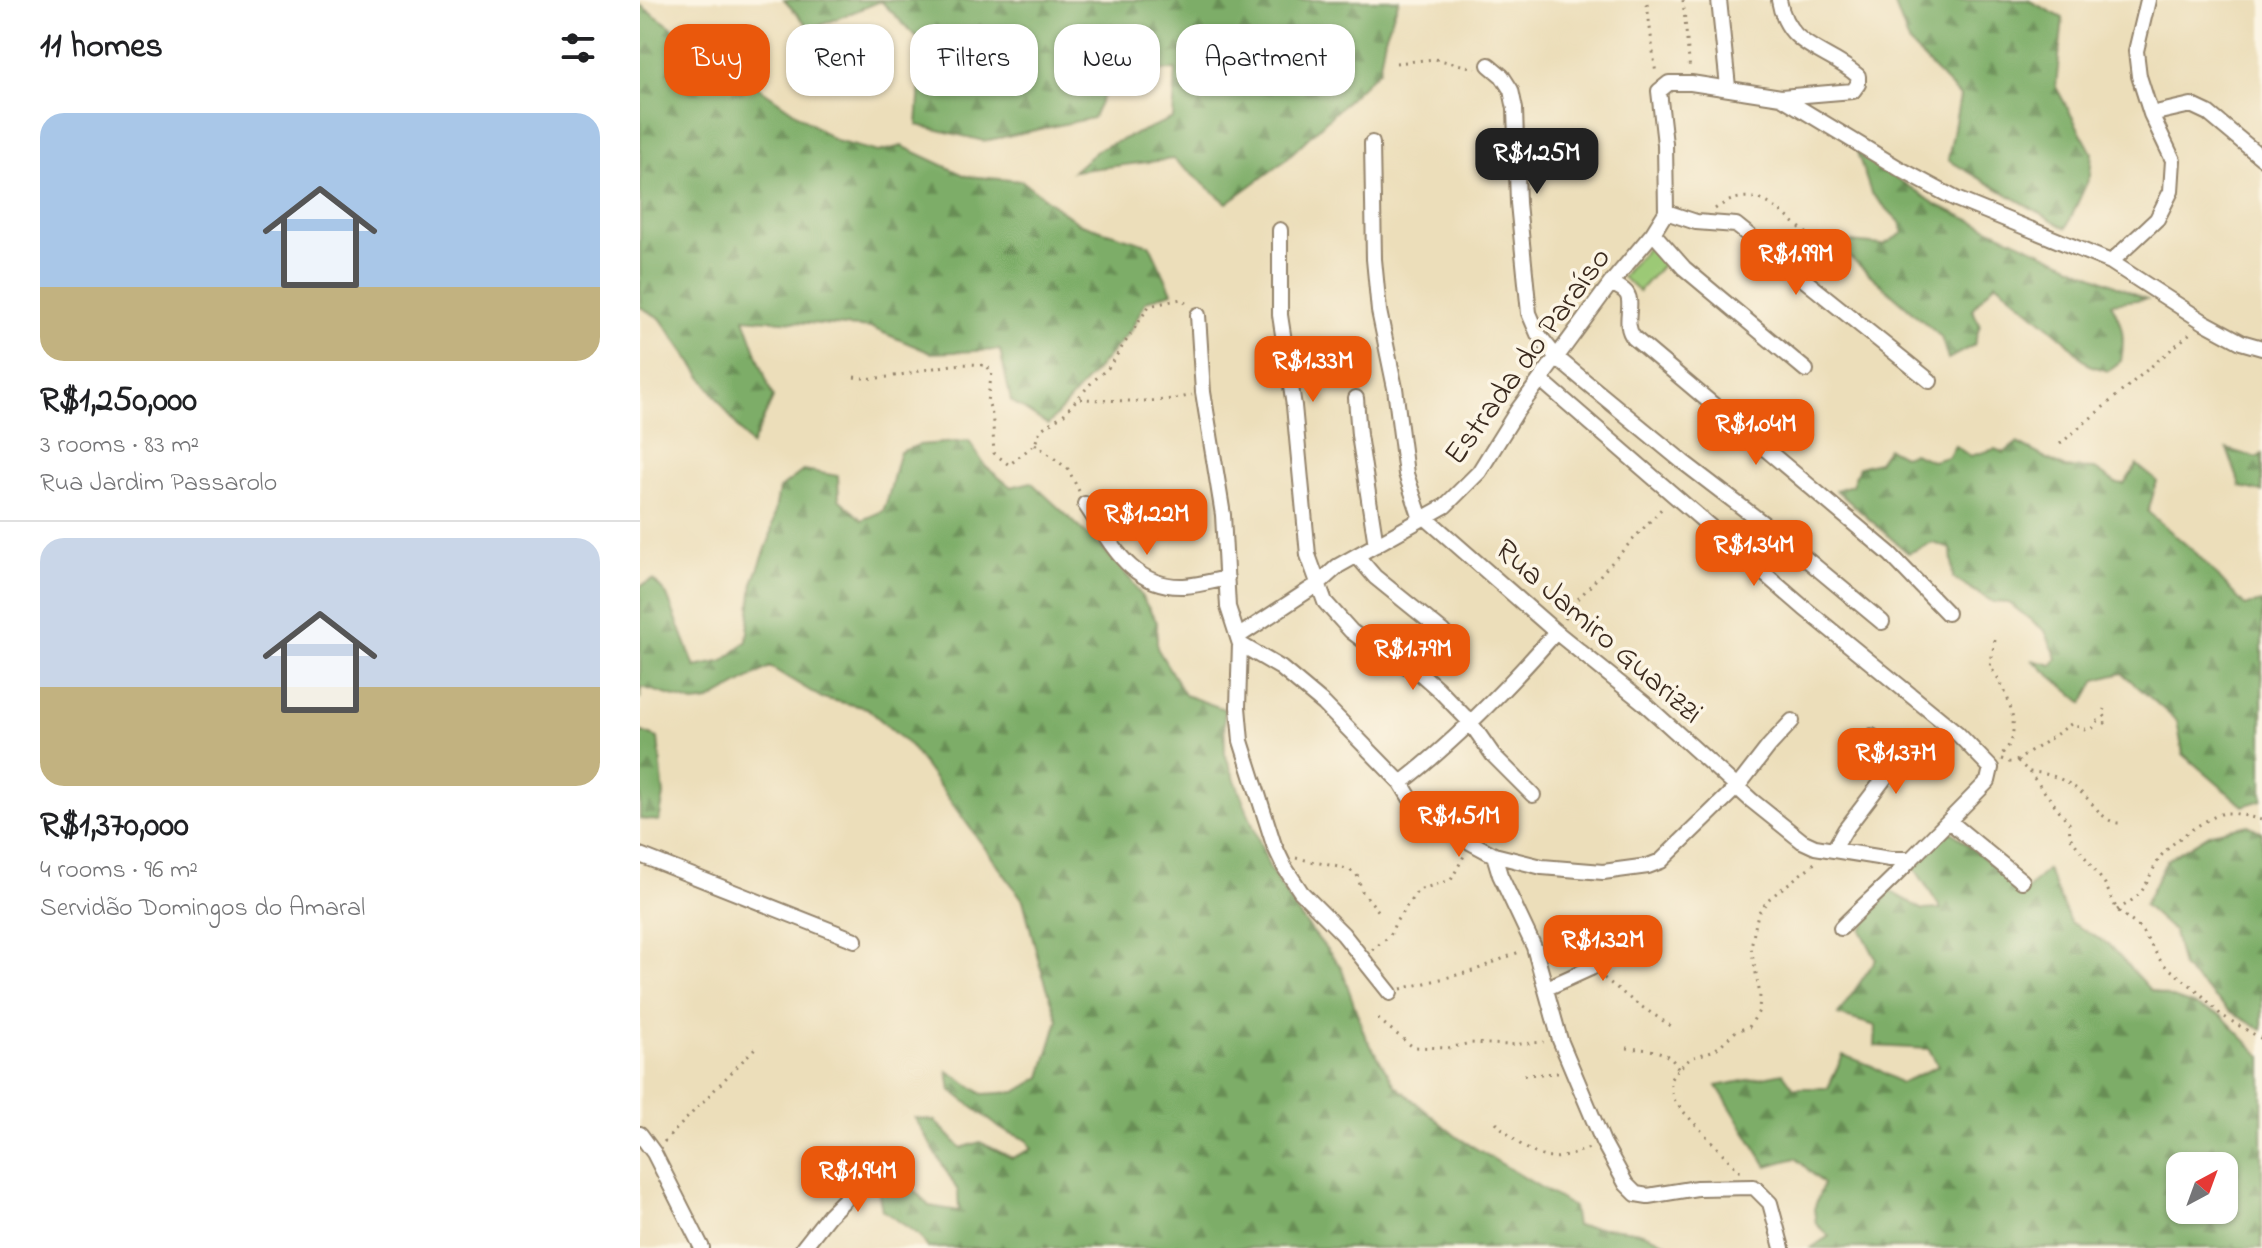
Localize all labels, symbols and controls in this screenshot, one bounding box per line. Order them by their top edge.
text: 11 homes [40,23,163,73]
chip: Buy [664,24,770,96]
chip: Rent [786,24,894,96]
chip: Filters [910,24,1038,96]
chip: New [1054,24,1160,96]
chip: Apartment [1176,24,1355,96]
icon: filters [556,26,600,70]
pin: R$1.25M [1463,128,1611,196]
text: R$1.25M [1493,135,1581,173]
icon: home [248,165,392,309]
pin: R$1.99M [1722,229,1870,297]
text: R$1.99M [1758,236,1834,274]
street label: Estrada do Paraíso [1434,238,1624,476]
pin: R$1.33M [1239,336,1387,404]
text: R$1.33M [1273,343,1353,381]
text: R$1,250,000 [40,377,197,427]
pin: R$1.04M [1682,399,1830,467]
text: R$1.04M [1715,406,1797,444]
text: 3 rooms · 83 m² [40,427,199,465]
text: Rua Jardim Passarolo [40,465,277,503]
pin: R$1.22M [1073,489,1221,557]
text: R$1.22M [1104,496,1190,534]
pin: R$1.34M [1680,520,1828,588]
text: R$1.34M [1714,527,1794,565]
street label: Rua Jamiro Guarizzi [1483,529,1712,737]
icon: home [248,590,392,734]
pin: R$1.79M [1339,624,1487,692]
text: R$1.79M [1374,631,1452,669]
pin: R$1.37M [1822,728,1970,796]
text: R$1.37M [1856,735,1936,773]
pin: R$1.51M [1385,791,1533,859]
text: R$1.51M [1418,798,1500,836]
text: R$1,370,000 [40,802,189,852]
text: 4 rooms · 96 m² [40,852,198,890]
text: Servidão Domingos do Amaral [40,890,365,928]
pin: R$1.32M [1529,915,1677,983]
text: R$1.32M [1561,922,1645,960]
pin: R$1.94M [784,1146,932,1214]
north arrow [2166,1152,2238,1224]
map controls [2166,1152,2238,1224]
text: R$1.94M [819,1153,897,1191]

